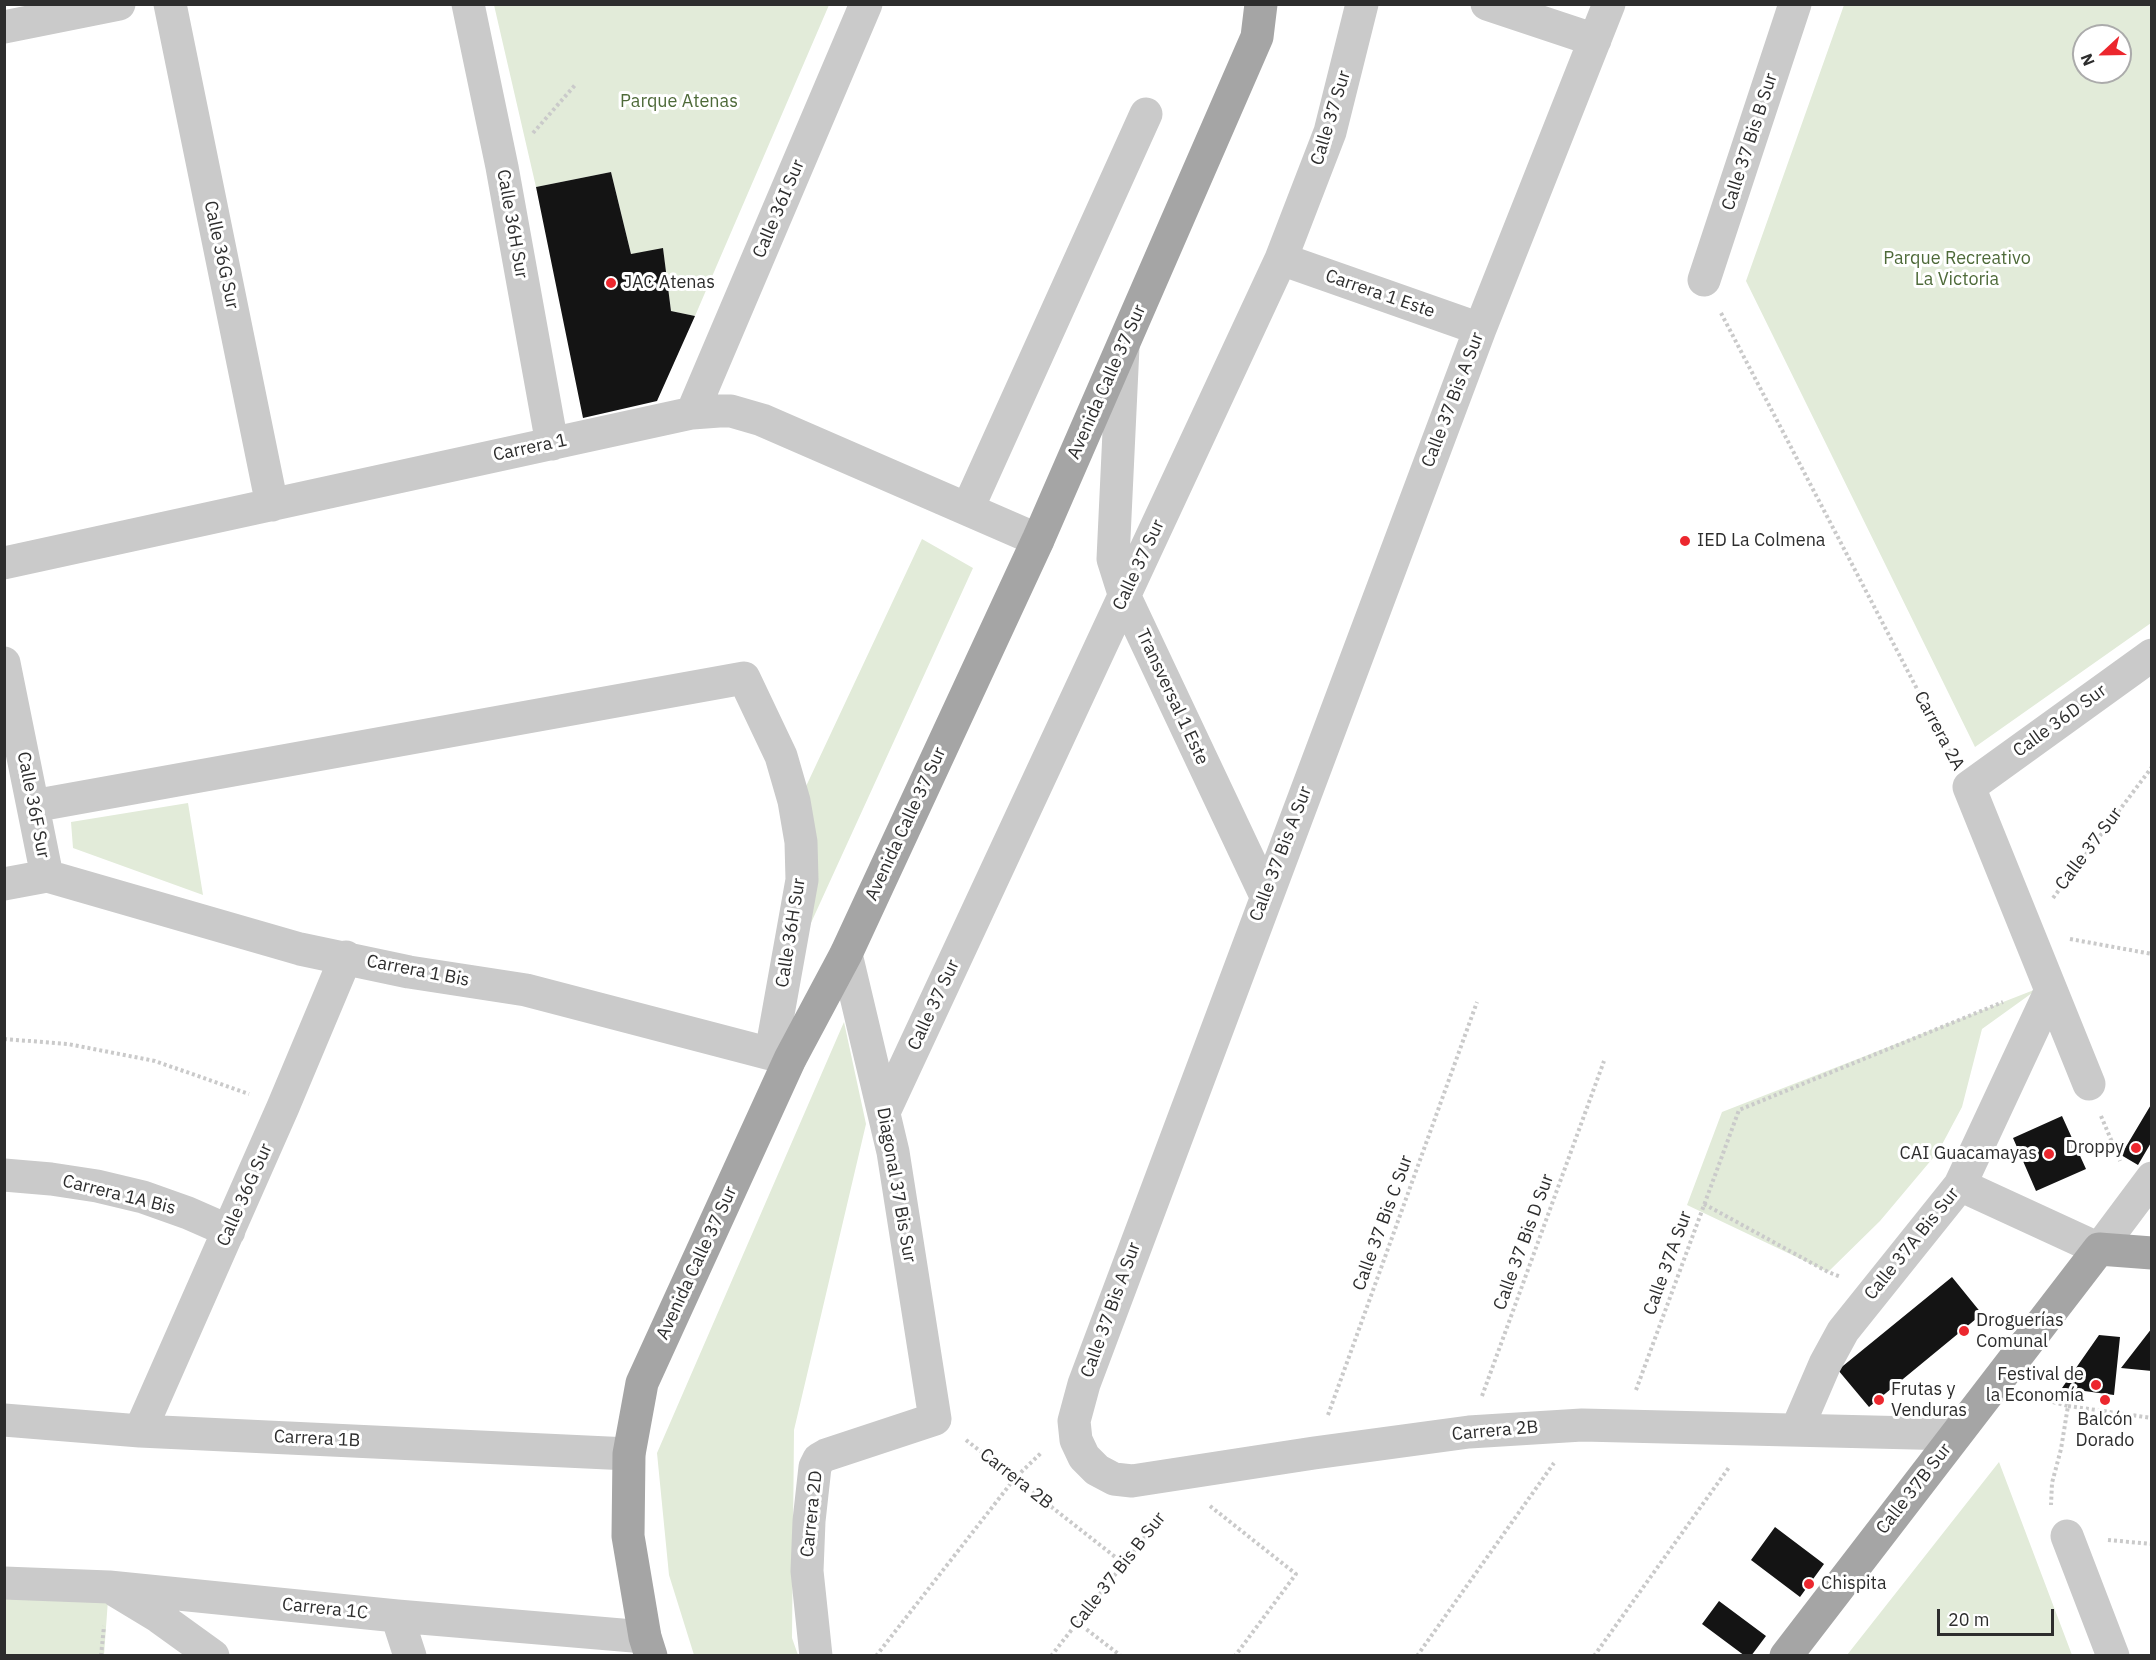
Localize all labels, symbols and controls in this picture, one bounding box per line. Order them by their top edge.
north arrow [2072,24,2132,84]
text: N [2076,51,2099,69]
street label: Calle 37 Sur [1306,68,1356,168]
street label: Calle 37 Bis B Sur [1718,71,1782,213]
park label: Parque Atenas [620,91,738,113]
street label: Calle 36I Sur [749,156,809,262]
street label: Calle 36H Sur [492,168,532,280]
street label: Calle 36G Sur [199,199,243,311]
park label: Parque Recreativo La Victoria [1883,248,2031,290]
street label: Carrera 1 Este [1322,265,1438,323]
place label: JAC Atenas [623,272,715,294]
marker: JAC Atenas [604,276,618,290]
street label: Avenida Calle 37 Sur [1063,302,1151,462]
street label: Calle 37 Bis A Sur [1417,329,1489,471]
street label: Carrera 1 [491,430,569,466]
street label: Calle 37 Sur [1109,516,1169,614]
place label: IED La Colmena [1697,530,1825,552]
marker: IED La Colmena [1678,534,1692,548]
street label: Transversal 1 Este [1131,626,1213,768]
street label: Calle 36D Sur [2009,680,2111,762]
street label: Carrera 2A [1909,688,1969,774]
street label: Avenida Calle 37 Sur [861,744,951,904]
street label: Calle 36F Sur [12,750,54,860]
street label: Calle 37 Bis A Sur [1245,783,1317,925]
street label: Calle 37 Sur [2051,803,2127,895]
street label: Calle 36H Sur [772,877,810,989]
street label: Carrera 1 Bis [365,950,471,992]
street label: Calle 37 Sur [904,956,964,1054]
street label: Diagonal 37 Bis Sur [872,1106,920,1264]
place label: Droppy [2066,1137,2124,1159]
street label: Calle 36G Sur [213,1140,277,1250]
marker: Droppy [2129,1141,2143,1155]
place label: CAI Guacamayas [1899,1143,2037,1165]
marker: CAI Guacamayas [2042,1147,2056,1161]
street label: Calle 37 Bis C Sur [1348,1152,1418,1294]
street label: Carrera 1A Bis [60,1171,178,1219]
street label: Calle 37 Bis D Sur [1489,1171,1559,1313]
street label: Avenida Calle 37 Sur [652,1183,742,1343]
street label: Calle 37A Bis Sur [1860,1183,1964,1305]
street label: Calle 37A Sur [1639,1208,1697,1318]
street label: Calle 37 Bis A Sur [1076,1239,1146,1381]
place label: Droguerías Comunal [1976,1310,2064,1352]
marker: Droguerías Comunal [1957,1324,1971,1338]
place label: Festival de la Economía [1986,1364,2084,1406]
marker: Festival de la Economía [2089,1378,2103,1392]
place label: Frutas y Venduras [1891,1379,1967,1422]
marker: Frutas y Venduras [1872,1393,1886,1407]
marker: Balcón Dorado [2098,1393,2112,1407]
place label: Balcón Dorado [2076,1409,2134,1452]
street label: Carrera 2B [1451,1416,1539,1446]
street label: Carrera 1B [273,1426,361,1452]
street label: Calle 37B Sur [1872,1439,1956,1539]
street label: Carrera 2B [975,1444,1057,1514]
street label: Carrera 2D [797,1470,827,1558]
street label: Calle 37 Bis B Sur [1065,1508,1171,1634]
place label: Chispita [1821,1573,1887,1595]
marker: Chispita [1802,1577,1816,1591]
street label: Carrera 1C [281,1594,369,1624]
scale bar [1940,1597,2057,1635]
text: 20 m [1948,1608,1990,1631]

